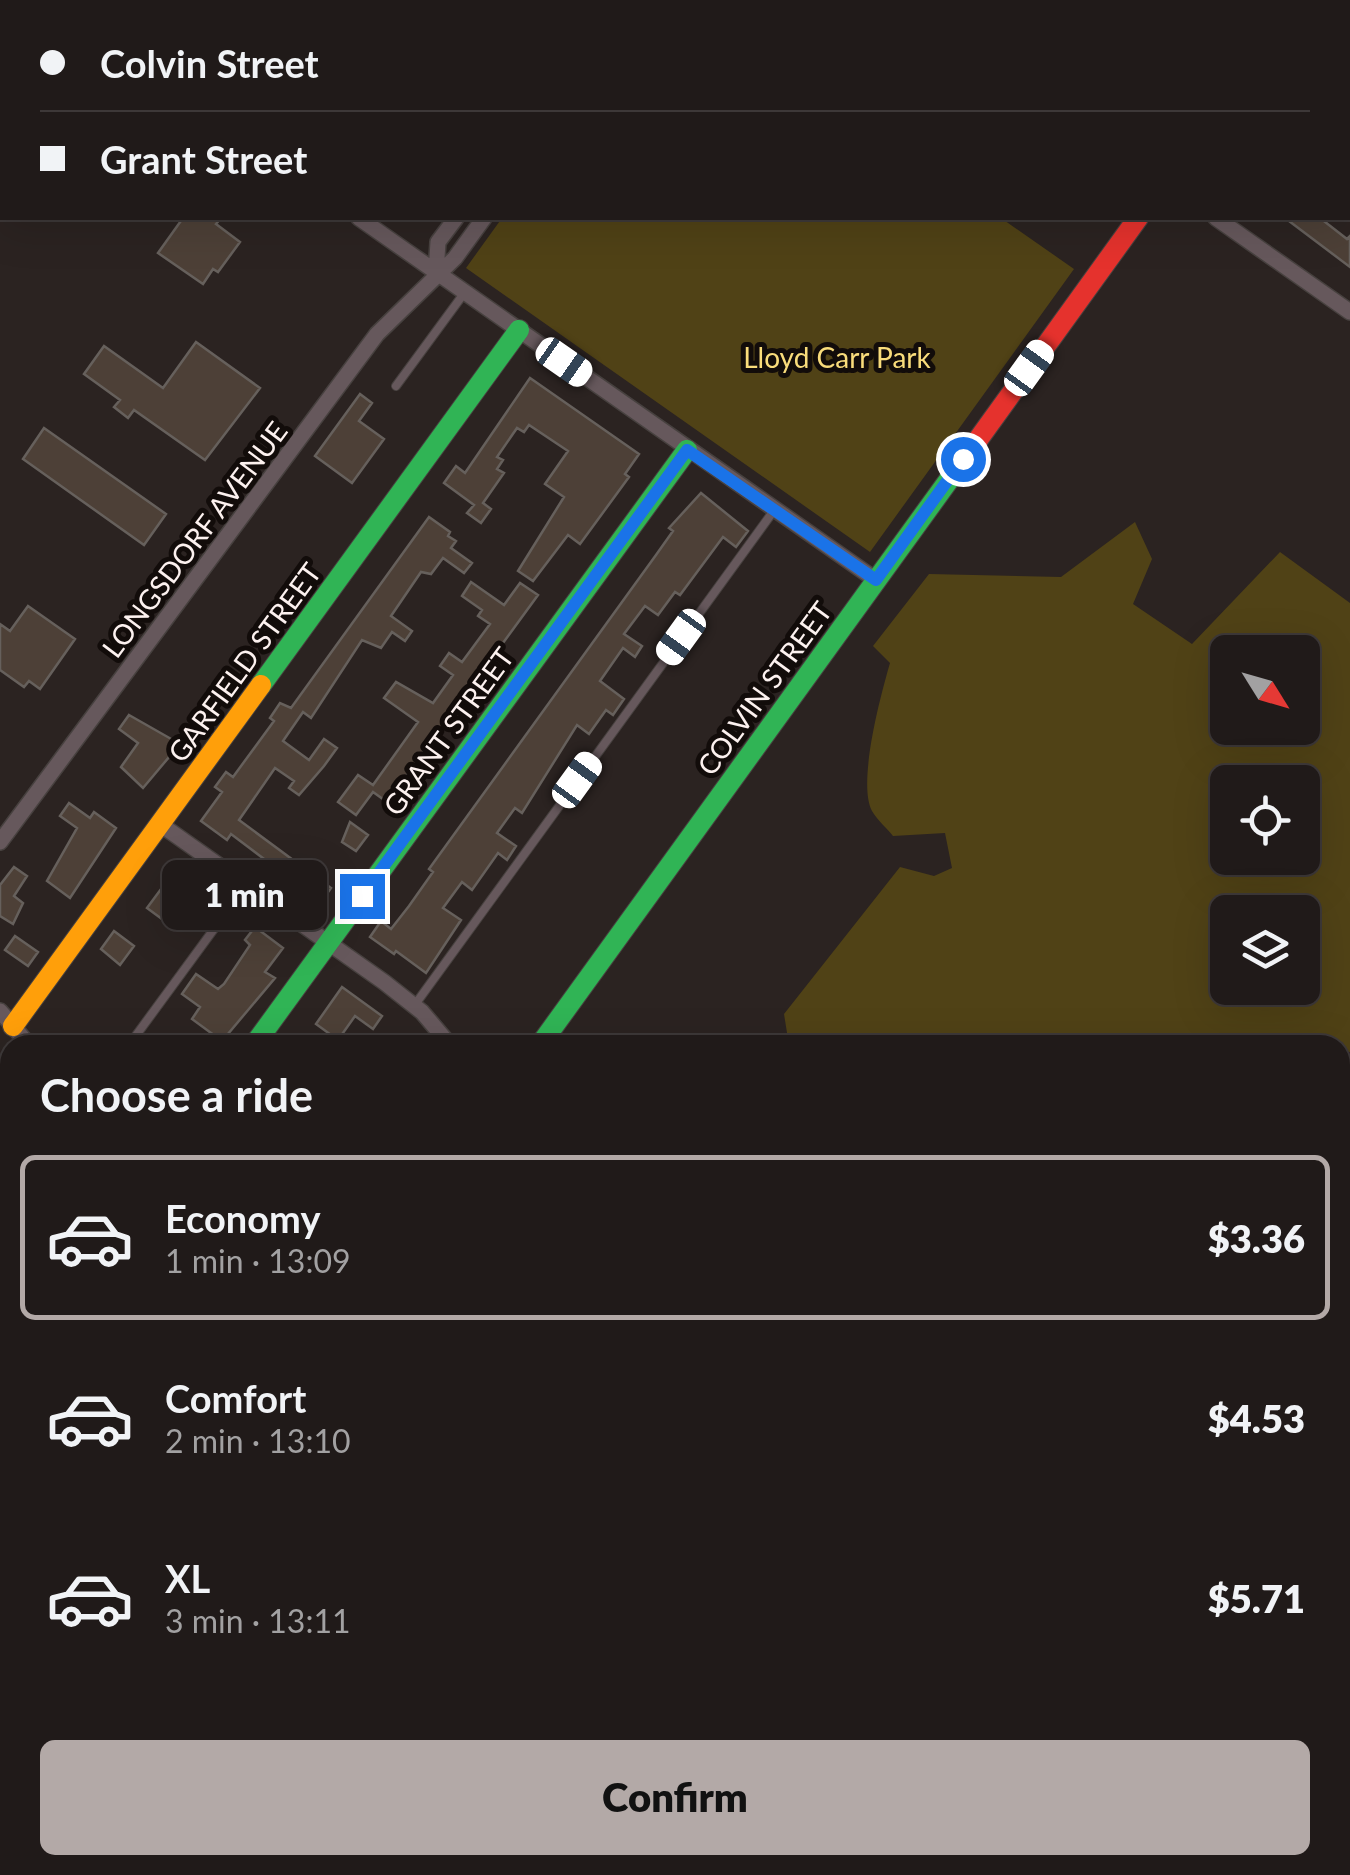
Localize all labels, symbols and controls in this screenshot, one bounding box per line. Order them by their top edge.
text: Colvin Street [100,40,319,86]
text: Grant Street [100,136,307,182]
car [531,333,597,391]
car [999,335,1059,401]
park label: Lloyd Carr Park [743,340,932,374]
street label: LONGSDORF AVENUE [94,414,294,664]
route start [941,437,986,482]
street label: GARFIELD STREET [160,556,328,768]
street label: COLVIN STREET [690,594,839,781]
car [651,604,711,670]
north arrow [1210,635,1320,745]
map controls [1210,635,1320,1005]
street label: GRANT STREET [376,640,521,822]
car [547,747,607,813]
button: locate [1210,765,1320,875]
callout: 1 min [162,861,327,931]
route end [340,874,385,919]
text: 1 min [205,875,284,914]
button: layers [1210,895,1320,1005]
text: Choose a ride [40,1068,313,1122]
icon: car [45,1193,135,1283]
text: Economy [165,1195,320,1241]
text: $3.36 [1208,1215,1305,1261]
text: 1 min · 13:09 [165,1241,351,1280]
icon: car [45,1373,135,1463]
text: Comfort [165,1375,306,1421]
text: $4.53 [1208,1395,1305,1441]
text: 2 min · 13:10 [165,1421,351,1460]
icon: car [45,1553,135,1643]
text: XL [165,1555,210,1601]
text: $5.71 [1208,1575,1305,1621]
text: 3 min · 13:11 [165,1601,351,1640]
button: Confirm [40,1740,1310,1855]

